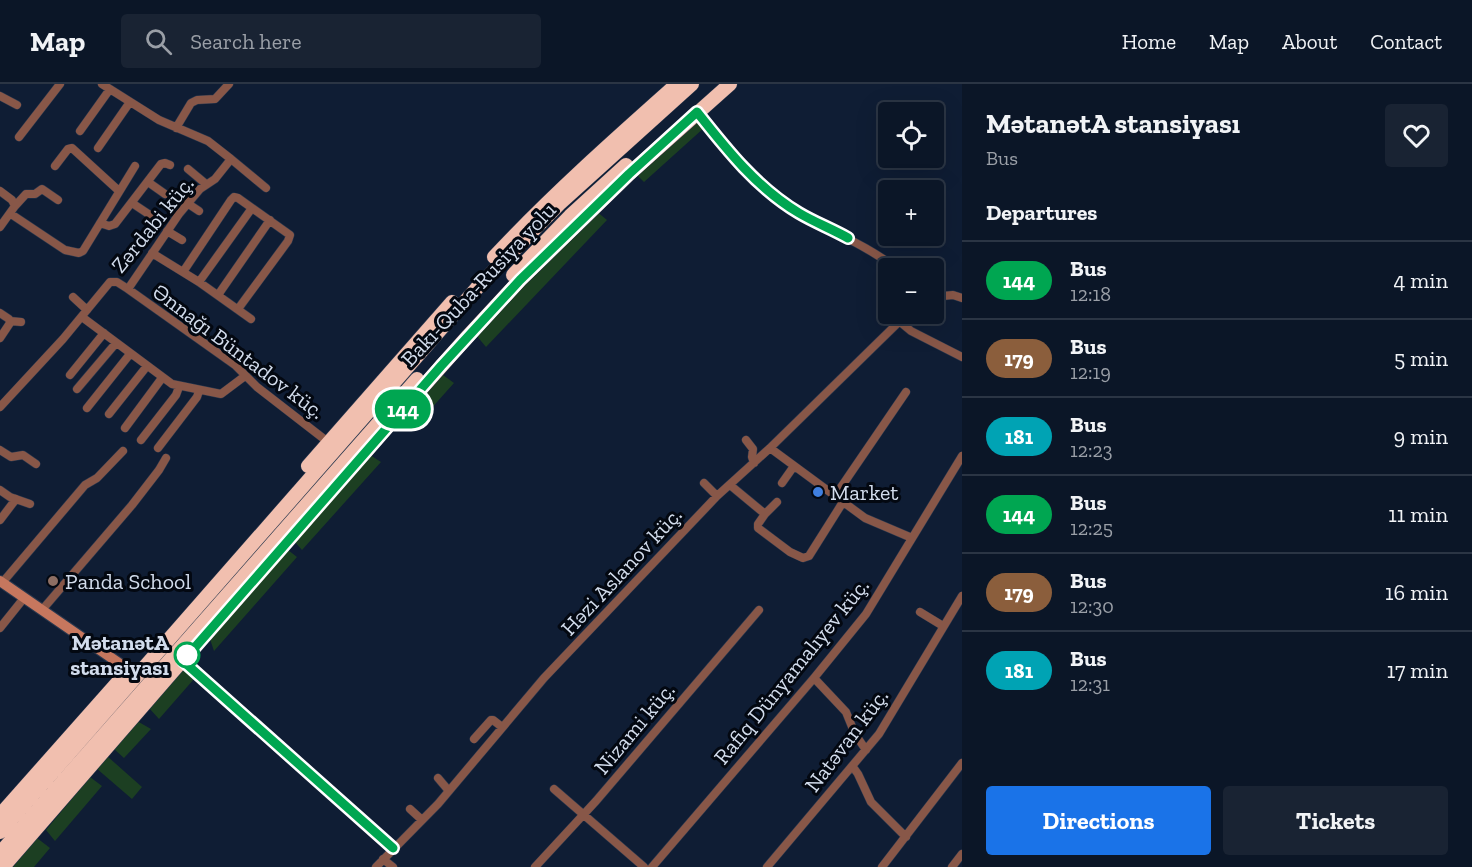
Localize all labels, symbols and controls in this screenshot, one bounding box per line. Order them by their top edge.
search box [121,14,541,68]
text: Map [30,25,85,58]
icon: search [142,25,175,58]
text: Search here [190,28,302,55]
text: Home [1122,29,1176,54]
text: Map [1209,29,1249,54]
text: About [1282,29,1337,54]
text: Contact [1370,29,1442,54]
map controls [878,102,944,324]
button: locate [878,102,944,168]
button: heart [1385,104,1448,167]
text: MətanətA stansiyası [986,107,1240,140]
text: Bus [986,146,1018,170]
street label: Zərdabi küç. [105,171,200,278]
button: + [878,180,944,246]
street label: Bakı-Quba-Rusiya yolu [395,196,562,372]
text: Departures [986,199,1097,226]
text: Bus [1070,255,1107,282]
button: − [878,258,944,324]
text: 4 min [1393,267,1448,294]
text: 144 [1003,268,1035,293]
street label: Ənnağı Büntadov küç. [147,278,330,425]
text: 12:18 [1070,282,1111,306]
text: Bus [1070,333,1107,360]
text: 5 min [1394,345,1448,372]
text: 179 [1004,346,1034,371]
text: 12:19 [1070,360,1111,384]
line badge: 144 [368,390,438,428]
text: 144 [387,397,419,422]
text: Bus [1070,411,1107,438]
text: 9 min [1394,423,1448,450]
text: 181 [1005,424,1033,449]
text: 12:23 [1070,438,1113,462]
place label: Market [830,479,899,506]
marker: Market [811,485,825,499]
text: Bus [1070,489,1107,516]
text: 11 min [1388,501,1448,528]
street label: Həzi Aslanov küç. [555,502,688,641]
text: 144 [1003,502,1035,527]
text: 12:25 [1070,516,1113,540]
text: Bus [1070,567,1107,594]
place label: Panda School [65,568,191,595]
street label: Rafiq Dünyamalıyev küç. [708,573,875,770]
marker: Panda School [46,574,60,588]
text: 16 min [1385,579,1448,606]
text: 179 [1004,580,1034,605]
text: 12:30 [1070,594,1114,618]
place label: MətanətA stansiyası [70,629,170,681]
marker: MətanətA stansiyası [174,642,200,668]
text: Bus [1070,645,1107,672]
text: 17 min [1387,657,1448,684]
text: 181 [1005,658,1033,683]
text: 12:31 [1070,672,1110,696]
street label: Nizami küç. [588,677,681,780]
street label: Natəvan küç. [799,683,894,797]
button: Directions [986,786,1211,855]
button: Tickets [1223,786,1448,855]

